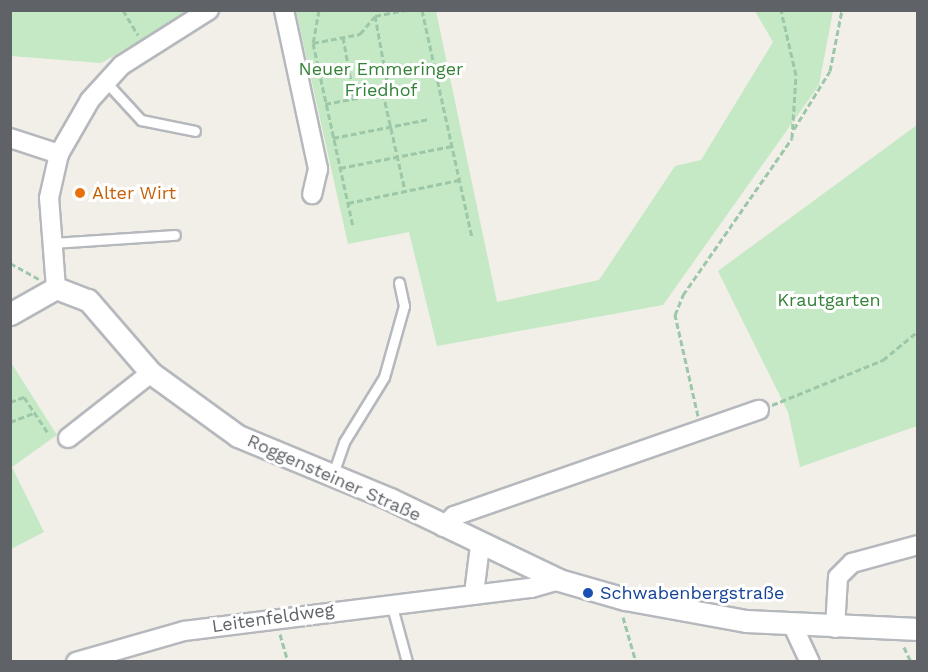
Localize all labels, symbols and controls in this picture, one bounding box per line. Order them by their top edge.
park label: Neuer Emmeringer Friedhof [298,59,464,101]
place label: Alter Wirt [92,182,177,204]
marker: Alter Wirt [73,186,87,200]
park label: Krautgarten [777,289,881,311]
street label: Roggensteiner Straße [244,430,424,526]
place label: Schwabenbergstraße [600,582,784,604]
marker: Schwabenbergstraße [581,586,595,600]
street label: Leitenfeldweg [210,599,336,637]

